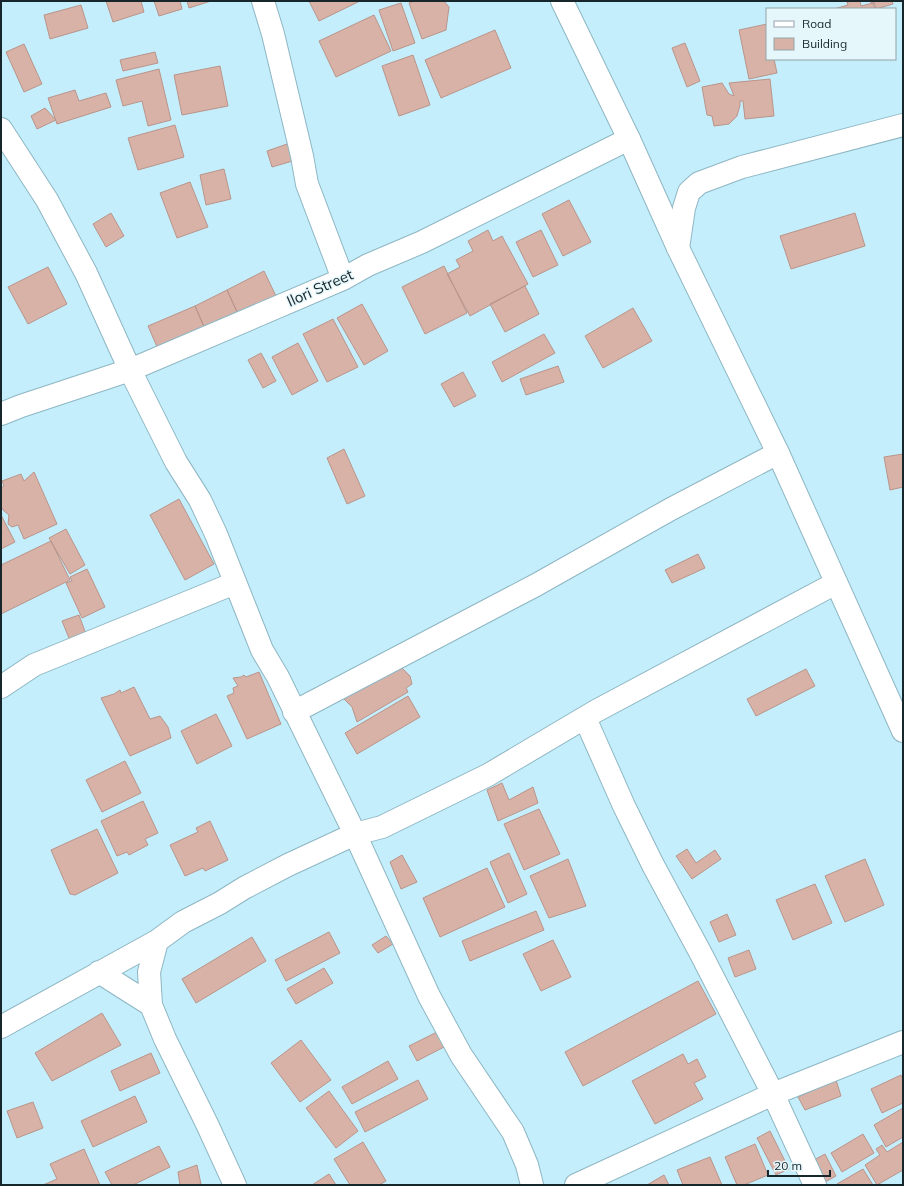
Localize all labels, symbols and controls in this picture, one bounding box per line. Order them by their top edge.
legend [766,8,896,60]
text: Road [802,16,831,31]
text: Building [802,36,847,51]
street label: Ilori Street [284,265,356,311]
scale bar [768,1152,830,1178]
text: 20 m [774,1158,802,1173]

